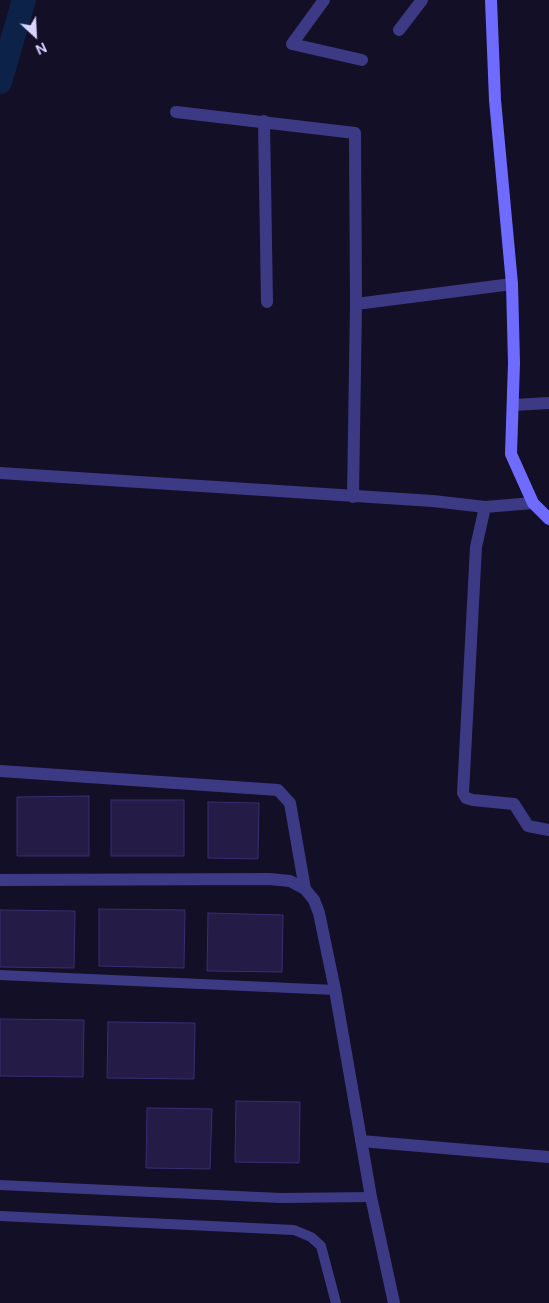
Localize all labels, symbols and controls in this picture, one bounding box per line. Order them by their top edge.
north arrow [10,10,60,60]
text: N [33,38,50,59]

